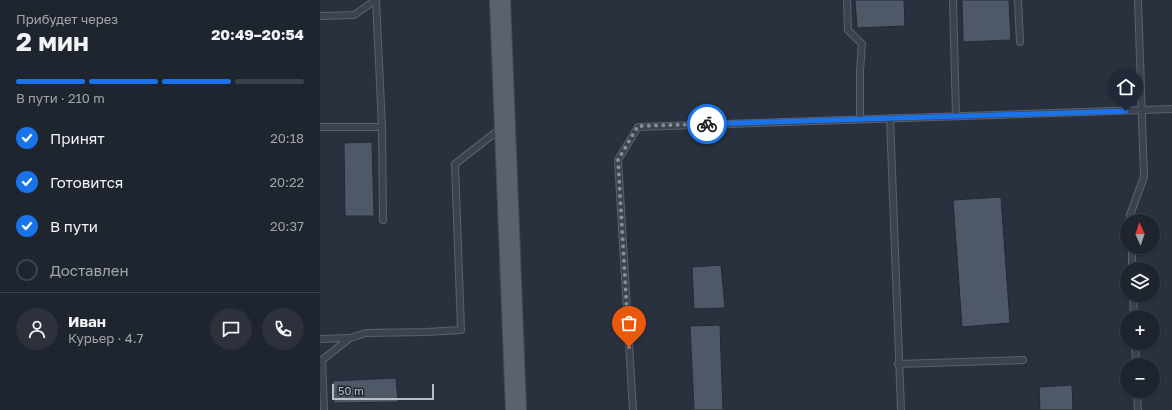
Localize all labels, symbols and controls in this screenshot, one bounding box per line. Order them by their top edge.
text: Прибудет через [16,11,118,27]
text: 20:49–20:54 [211,25,304,43]
text: 2 мин [16,26,89,57]
pin [1109,70,1143,111]
icon: home [1115,76,1137,98]
text: В пути · 210 m [16,90,105,106]
courier [687,104,727,144]
icon: bike [696,113,718,135]
icon: check [16,127,38,149]
text: Принят [50,129,105,147]
text: 20:18 [270,130,304,146]
icon: check [16,171,38,193]
text: Готовится [50,173,123,191]
text: 20:22 [269,174,304,190]
north arrow [1120,214,1160,254]
map controls [1120,214,1160,398]
icon: check [16,215,38,237]
text: В пути [50,217,98,235]
text: 20:37 [270,218,304,234]
text: Доставлен [50,261,129,279]
button: layers [1120,262,1160,302]
pin [612,306,646,347]
button: person [16,308,58,350]
button: chat [210,308,252,350]
button: phone [262,308,304,350]
button: + [1120,310,1160,350]
text: Иван [68,312,106,330]
icon: bag [618,312,640,334]
text: Курьер · 4.7 [68,330,143,346]
button: − [1120,358,1160,398]
scale bar [332,382,434,401]
text: 50 m [338,384,364,397]

